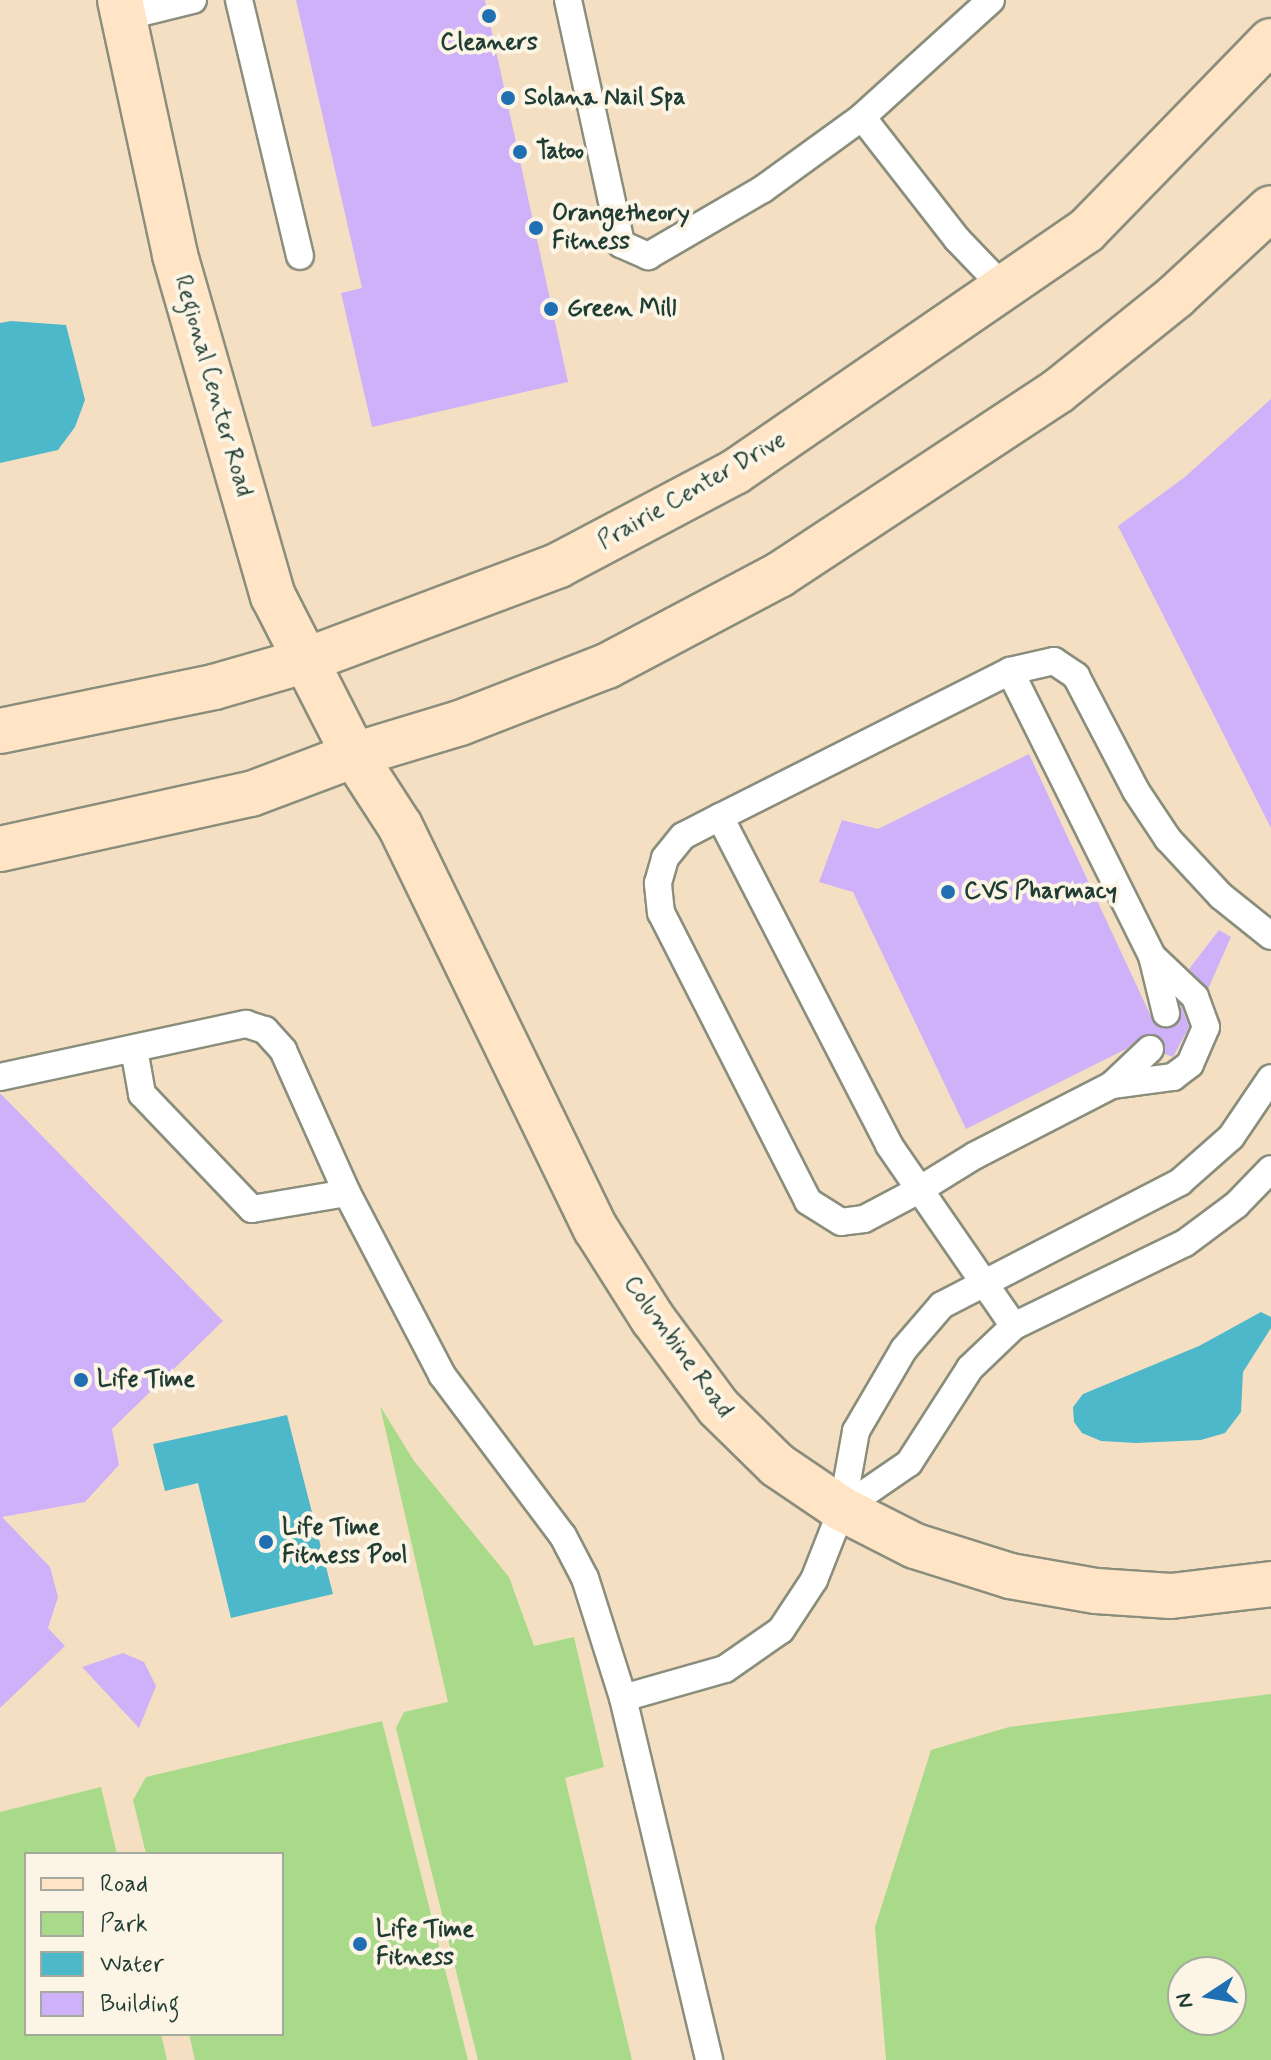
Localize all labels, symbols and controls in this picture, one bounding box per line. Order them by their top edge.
marker: Cleaners [480,7,498,25]
place label: Cleaners [440,29,538,57]
place label: Solana Nail Spa [524,84,686,112]
marker: Solana Nail Spa [499,89,517,107]
place label: Tatoo [536,138,584,166]
marker: Tatoo [511,143,529,161]
place label: Orangetheory Fitness [552,200,690,256]
marker: Orangetheory Fitness [527,219,545,237]
street label: Regional Center Road [168,274,258,498]
place label: Green Mill [567,295,676,323]
marker: Green Mill [542,300,560,318]
street label: Prairie Center Drive [593,426,791,556]
place label: CVS Pharmacy [964,878,1117,906]
marker: CVS Pharmacy [939,883,957,901]
street label: Columbine Road [618,1272,738,1422]
place label: Life Time [97,1366,195,1394]
marker: Life Time [72,1371,90,1389]
place label: Life Time Fitness Pool [282,1514,403,1570]
marker: Life Time Fitness Pool [257,1533,275,1551]
legend [24,1852,284,2036]
text: Road [100,1869,148,1900]
text: Park [100,1909,148,1940]
place label: Life Time Fitness [376,1916,474,1972]
marker: Life Time Fitness [351,1935,369,1953]
text: Water [100,1949,164,1980]
north arrow [1167,1956,1247,2036]
text: Building [100,1989,180,2020]
text: N [1170,1990,1201,2011]

